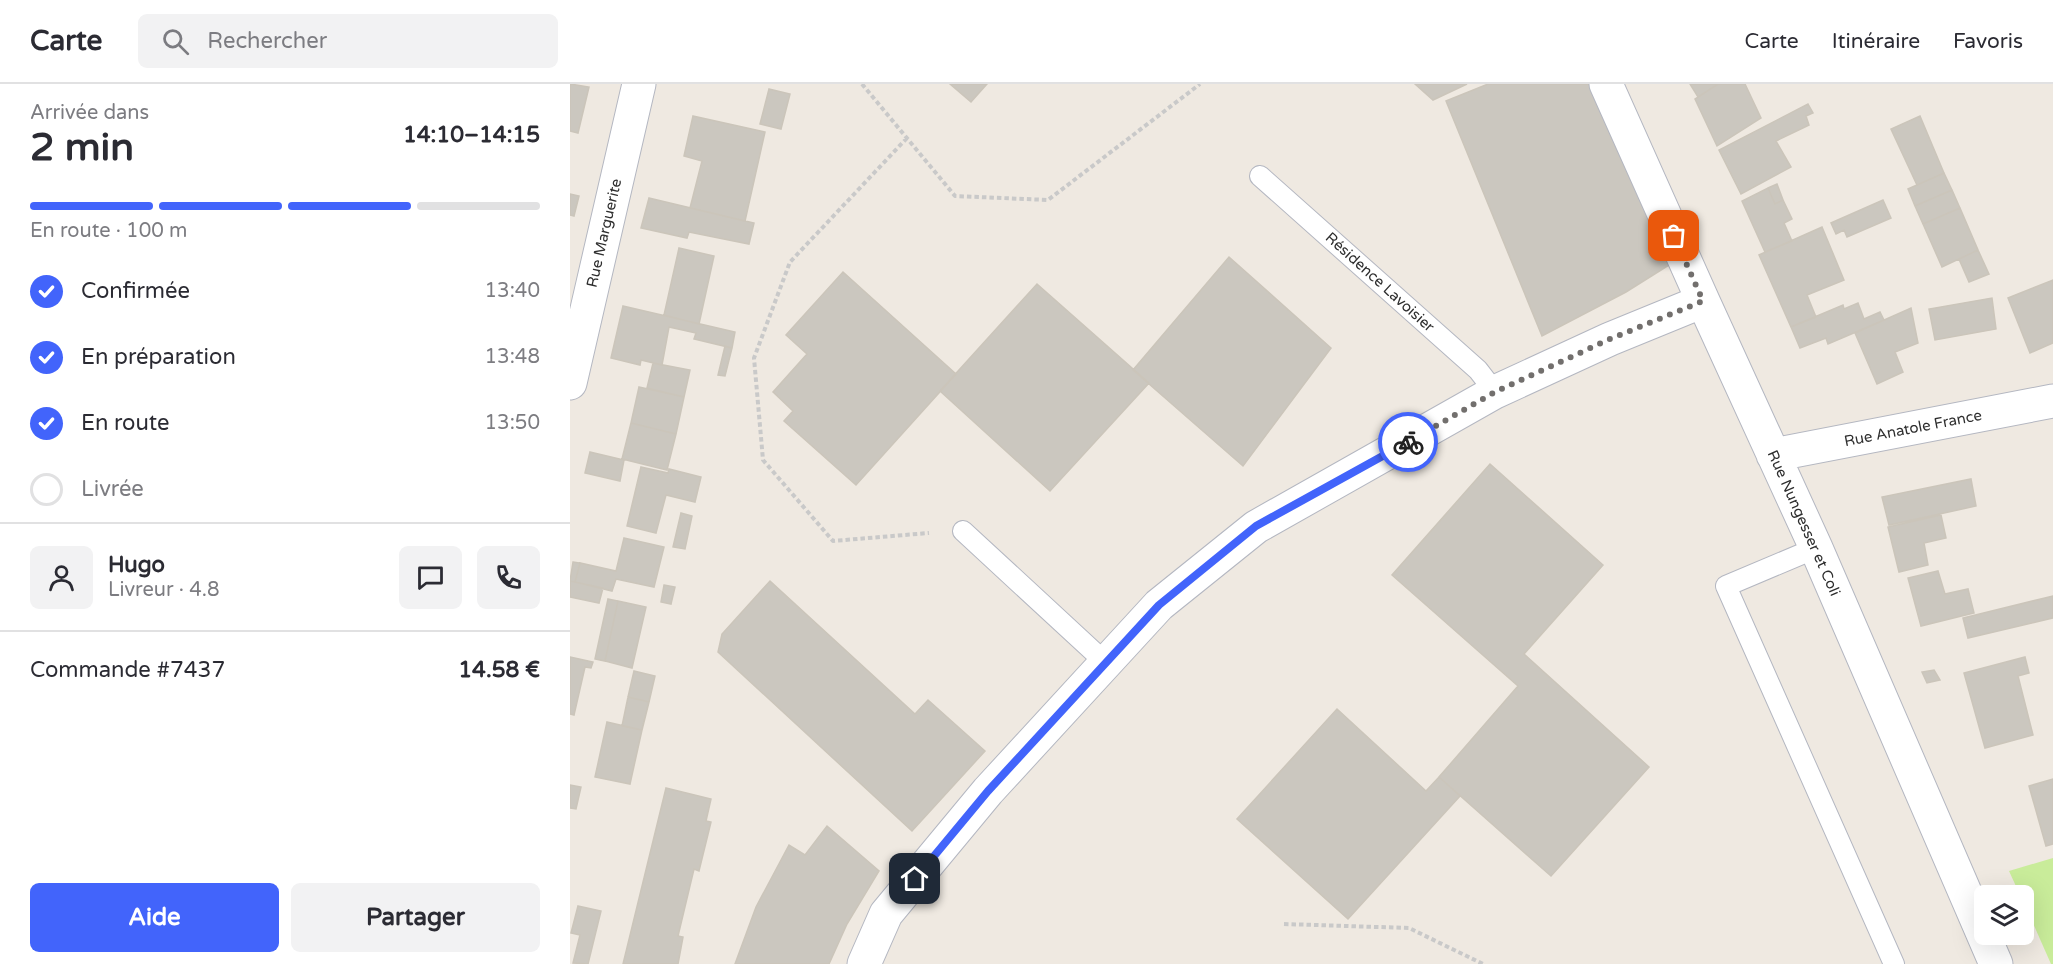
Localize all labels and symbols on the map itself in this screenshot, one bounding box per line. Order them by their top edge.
street label: Rue Marguerite [583,177,625,289]
pin [1648,210,1699,261]
street label: Résidence Lavoisier [1322,228,1438,336]
street label: Rue Anatole France [1843,406,1983,450]
courier [1378,412,1438,472]
street label: Rue Nungesser et Coli [1764,447,1844,599]
pin [889,853,940,904]

